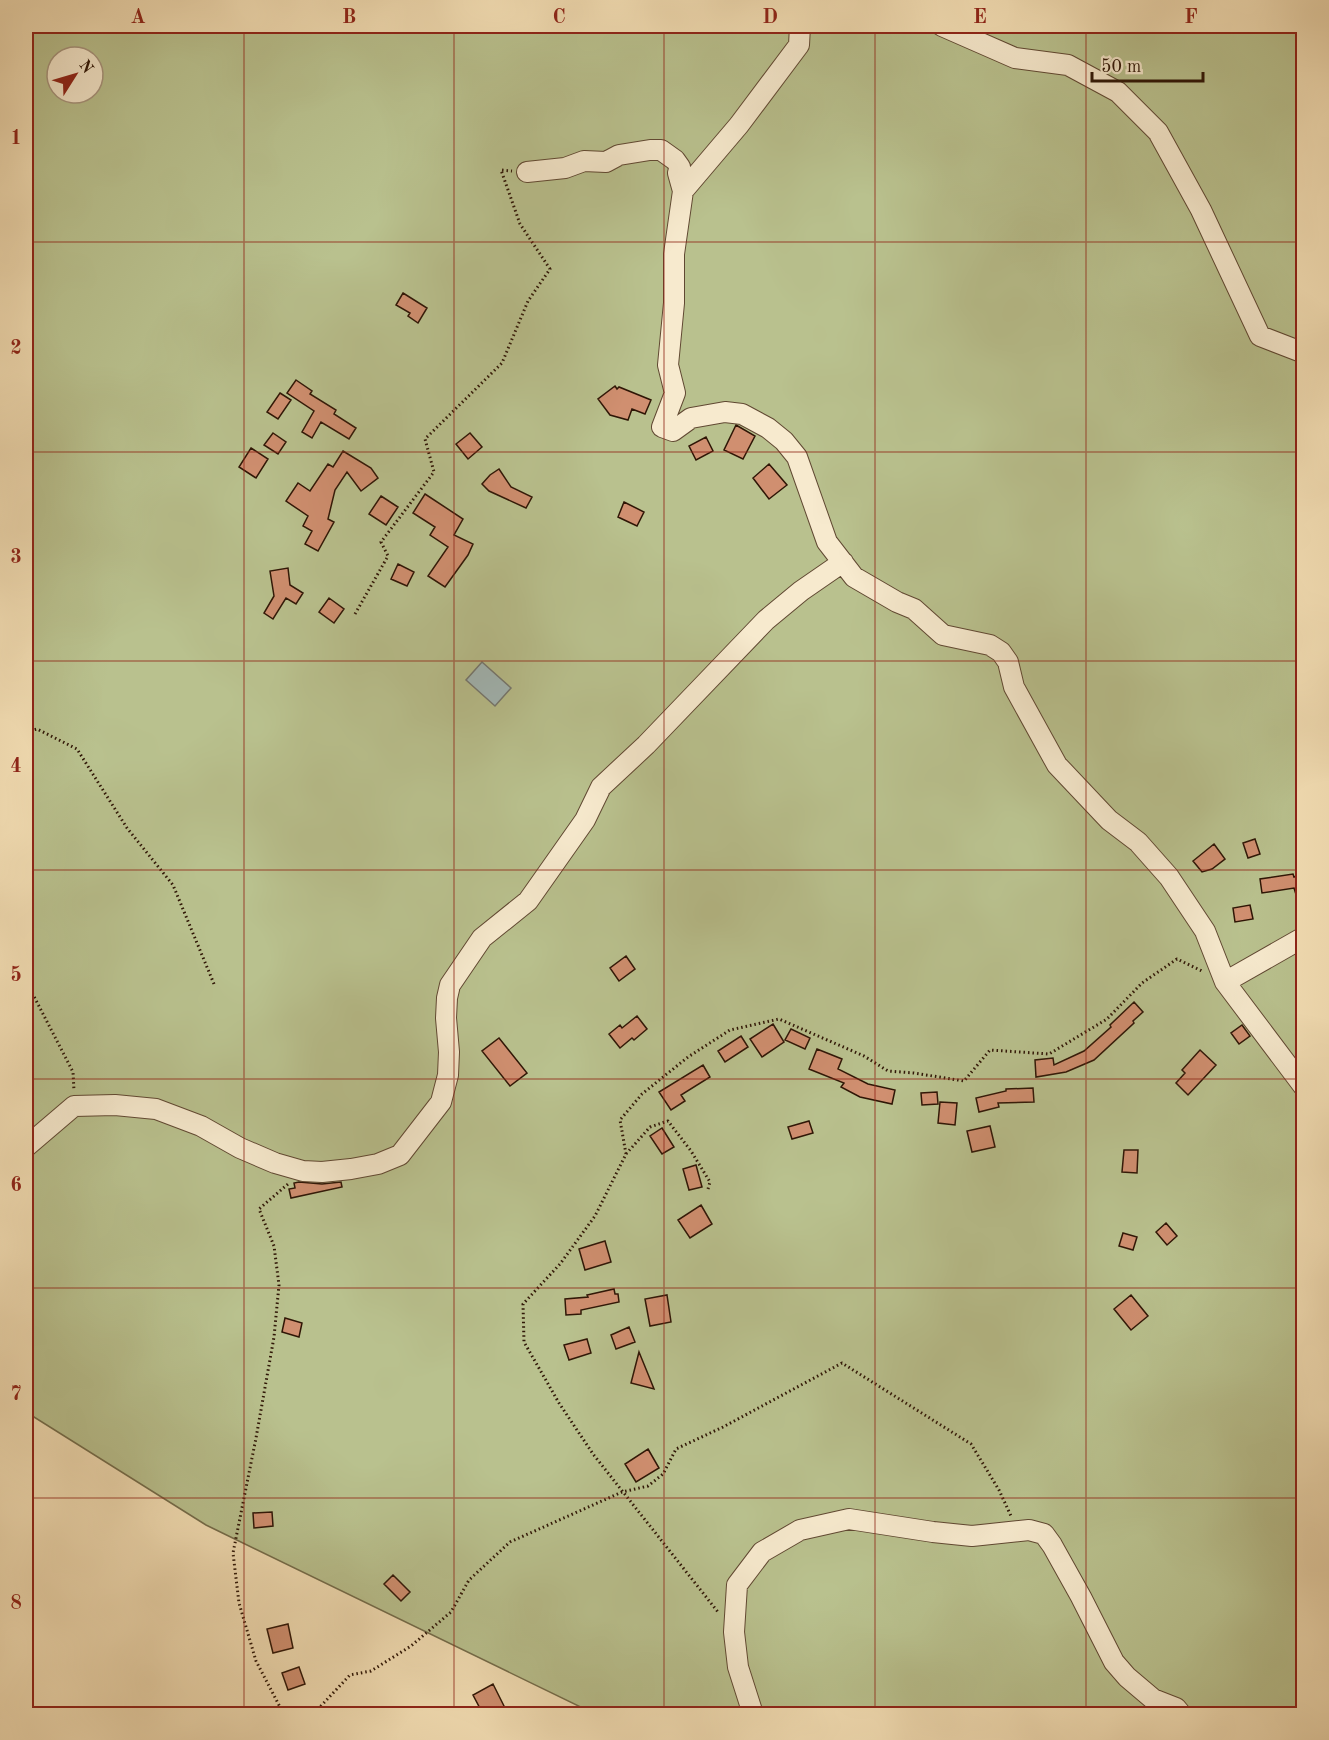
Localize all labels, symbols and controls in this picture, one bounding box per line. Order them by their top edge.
text: A [130,8,146,28]
text: B [342,8,356,28]
text: C [552,8,566,28]
text: D [762,8,778,28]
text: E [973,8,987,28]
text: F [1184,8,1198,28]
north arrow [45,45,105,105]
scale bar [1092,45,1203,83]
text: N [75,57,96,77]
text: 50 m [1101,58,1141,76]
text: 1 [10,129,22,149]
text: 2 [10,339,22,359]
text: 3 [10,548,22,568]
text: 4 [10,757,22,777]
text: 5 [10,965,22,986]
text: 6 [10,1176,22,1196]
text: 7 [10,1385,22,1405]
text: 8 [10,1594,22,1614]

